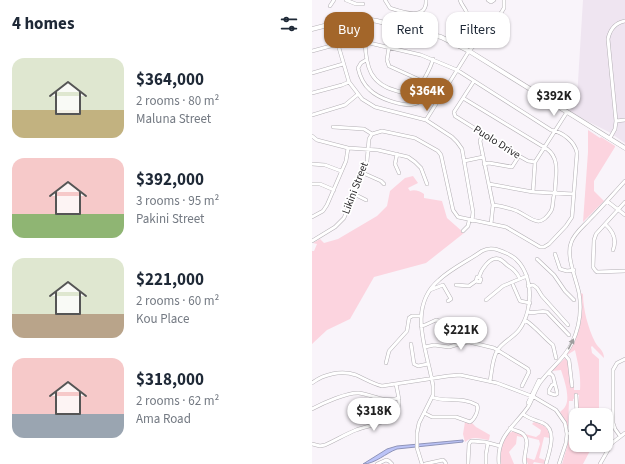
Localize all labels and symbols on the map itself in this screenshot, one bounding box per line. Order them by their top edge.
pin: $364K [399,78,455,112]
pin: $392K [526,83,582,117]
street label: Puolo Drive [471,122,524,163]
street label: Likini Street [338,160,372,216]
pin: $221K [433,317,489,351]
one-way arrow [568,339,574,350]
pin: $318K [346,398,402,432]

